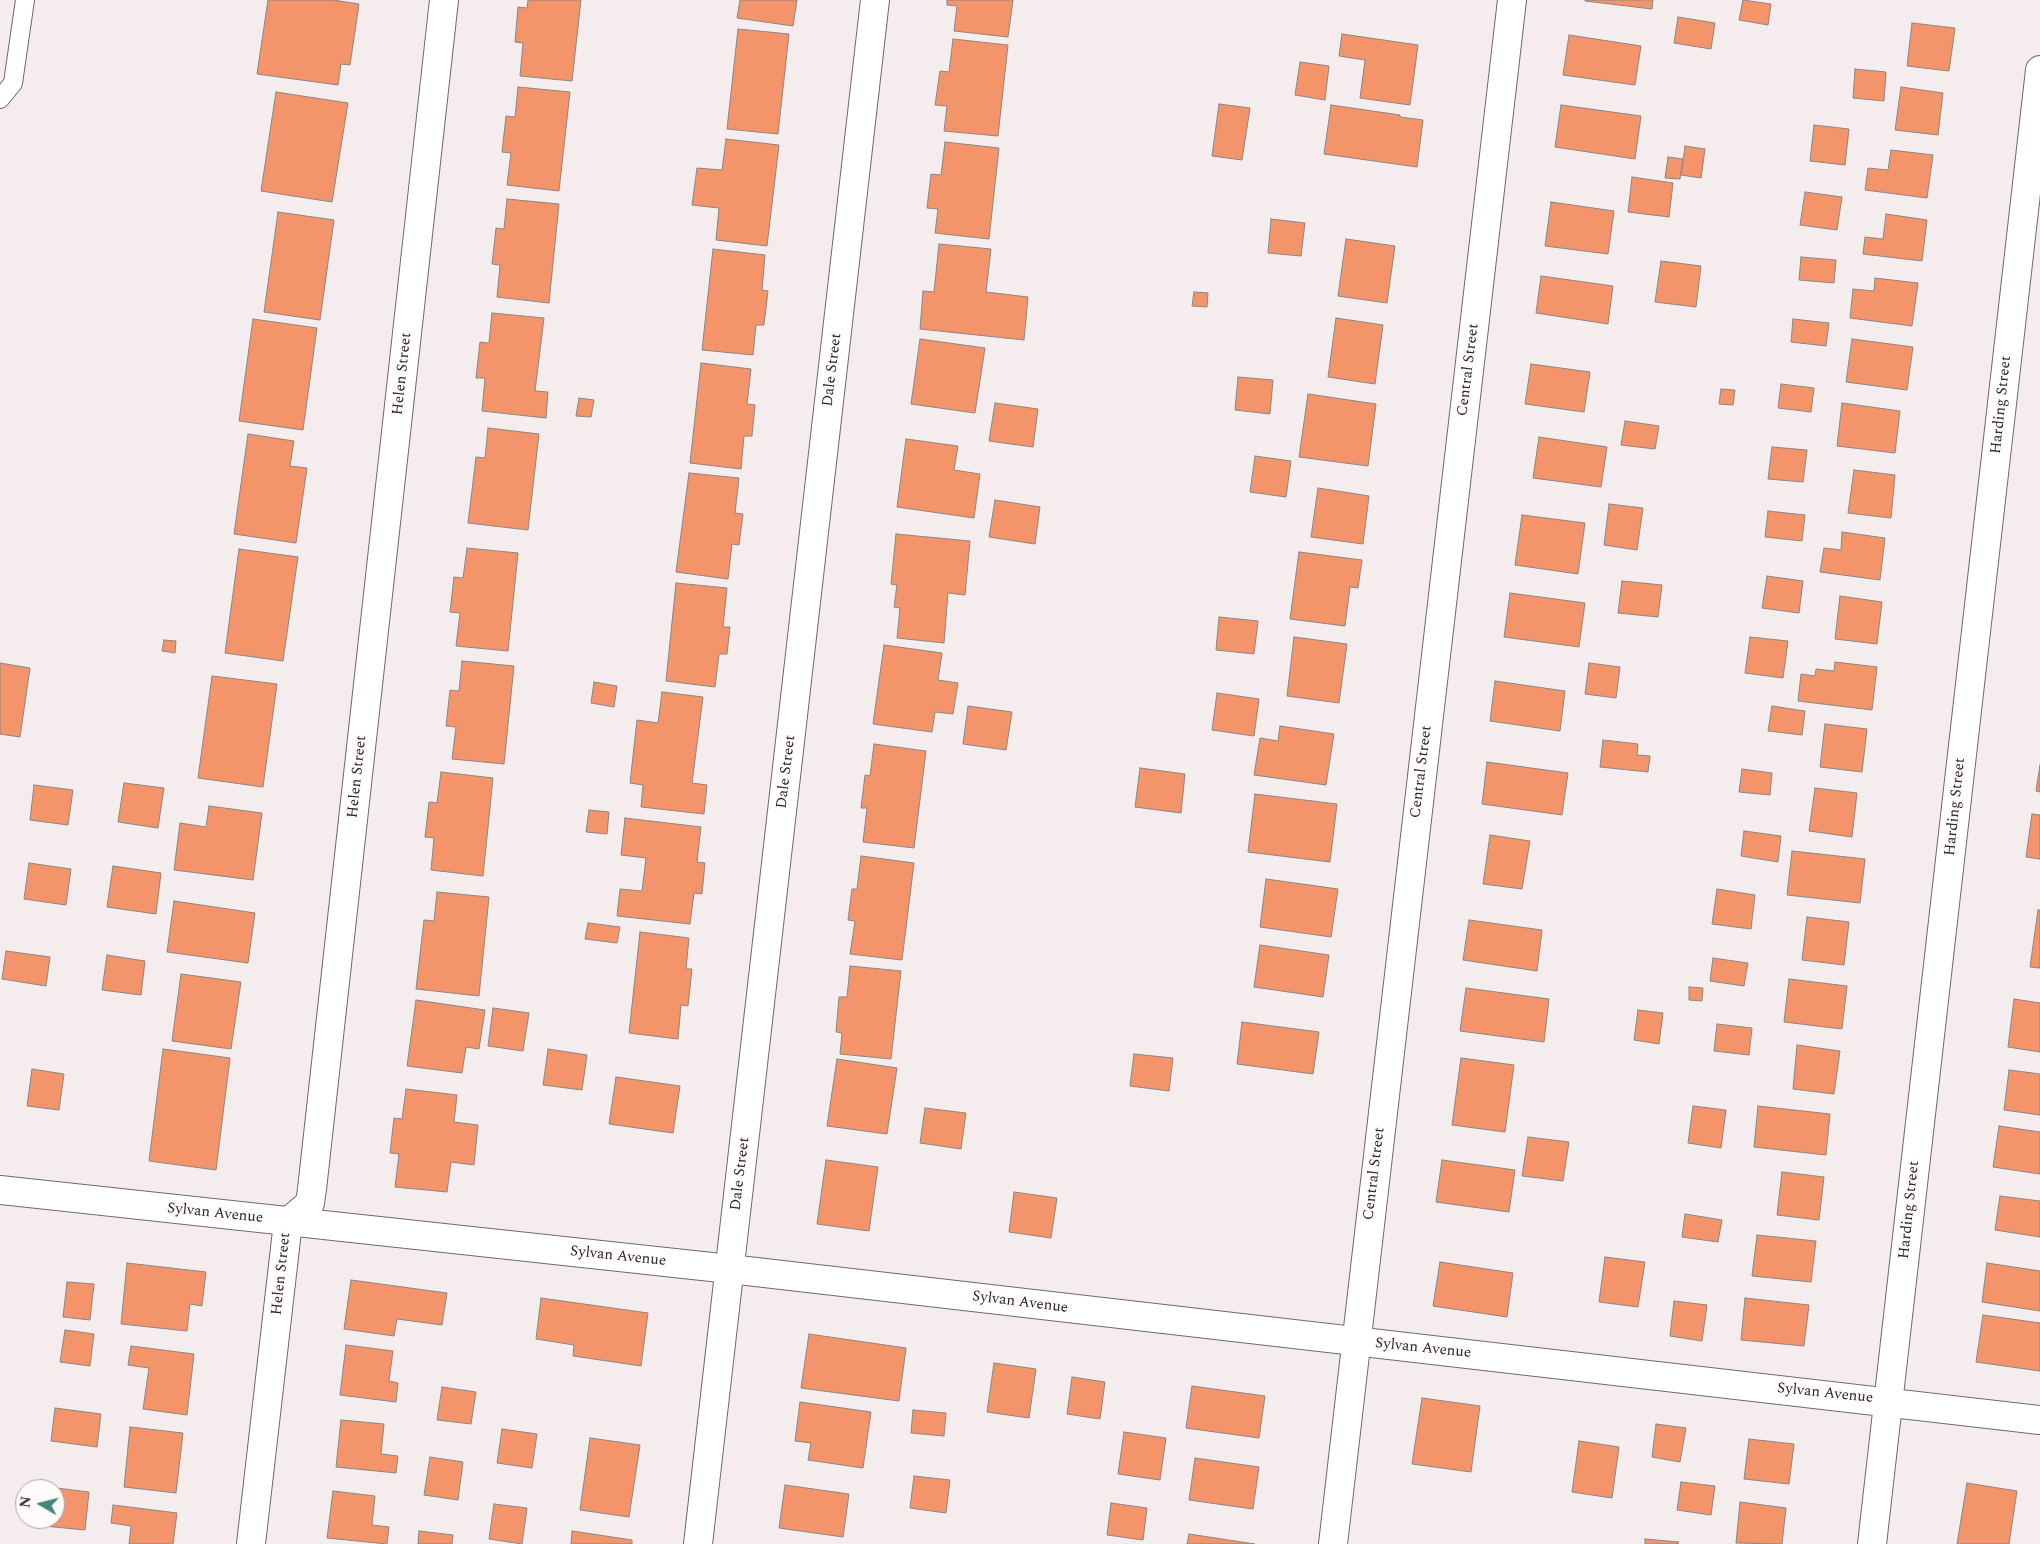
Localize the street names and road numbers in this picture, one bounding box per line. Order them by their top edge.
street label: Central Street [1454,323,1484,417]
street label: Helen Street [390,332,416,416]
street label: Dale Street [820,332,846,408]
street label: Harding Street [1988,355,2016,455]
street label: Central Street [1407,725,1437,819]
street label: Dale Street [774,734,800,810]
street label: Helen Street [345,735,371,819]
street label: Harding Street [1942,757,1970,857]
street label: Central Street [1360,1127,1390,1221]
street label: Dale Street [728,1136,754,1212]
street label: Harding Street [1896,1160,1924,1260]
street label: Sylvan Avenue [166,1200,264,1228]
street label: Helen Street [269,1232,295,1316]
street label: Sylvan Avenue [569,1243,667,1271]
street label: Sylvan Avenue [971,1288,1069,1318]
street label: Sylvan Avenue [1374,1335,1472,1363]
street label: Sylvan Avenue [1776,1380,1874,1408]

